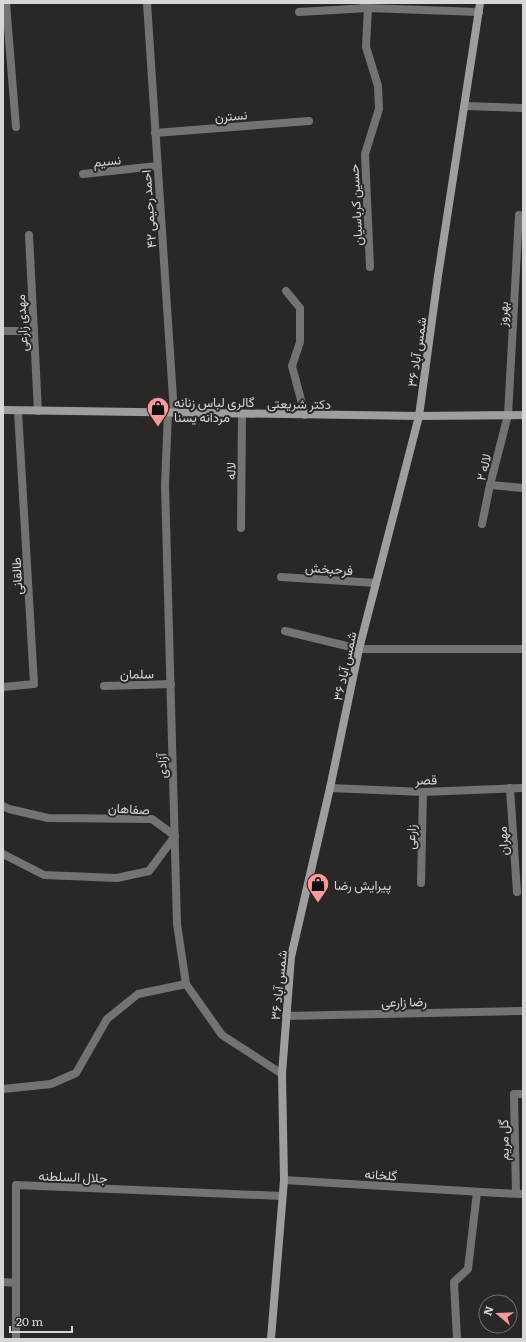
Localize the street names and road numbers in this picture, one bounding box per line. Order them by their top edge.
street label: نسترن [214,104,248,126]
street label: نسیم [92,149,122,171]
street label: حسین کرباسیان [343,163,367,246]
street label: ۴۲ احمد رحیمی [136,169,160,249]
street label: مهدی زارعی [10,294,32,352]
street label: بهروز [492,301,512,328]
street label: شمس آباد ۳۶ [402,316,430,388]
street label: دکتر شریعتی [267,393,331,413]
street label: لاله ۲ [470,451,496,483]
street label: لاله [220,462,240,480]
street label: طالقانی [6,557,26,595]
street label: فرحبخش [304,557,354,579]
street label: شمس آباد ۳۶ [327,630,361,702]
street label: سلمان [120,663,154,683]
street label: آزادی [151,752,171,779]
street label: قصر [414,769,437,789]
street label: صفاهان [108,797,151,819]
street label: زارعی [400,824,420,850]
street label: مهران [491,826,513,856]
street label: شمس آباد ۳۶ [265,949,291,1021]
street label: رضا زارعی [381,991,427,1011]
street label: گل مریم [493,1119,513,1161]
street label: گلخانه [364,1163,398,1185]
street label: جلال السلطنه [38,1165,108,1187]

